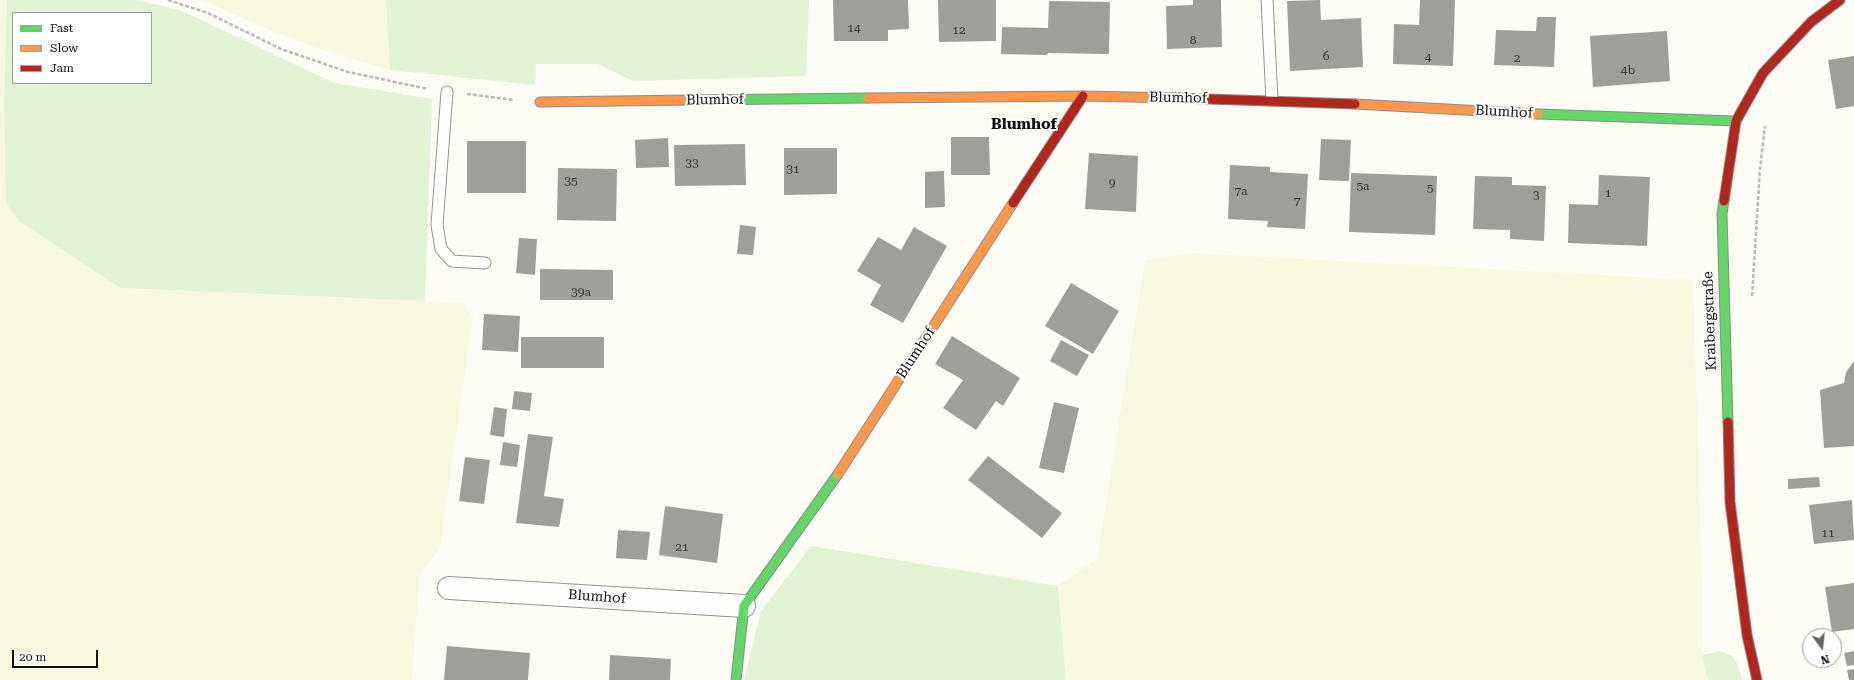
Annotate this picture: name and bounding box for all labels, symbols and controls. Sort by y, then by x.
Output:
legend [12,12,152,84]
text: Fast [50,21,73,35]
house number: 14 [847,21,861,35]
house number: 12 [952,23,966,37]
house number: 8 [1190,33,1196,47]
text: Slow [50,41,78,55]
house number: 6 [1323,49,1329,63]
house number: 4 [1425,50,1431,64]
house number: 2 [1514,51,1520,65]
text: Jam [50,61,74,75]
house number: 4b [1621,63,1635,77]
street label: Blumhof [1149,89,1207,107]
street label: Blumhof [686,91,744,109]
street label: Blumhof [1475,102,1533,122]
district label: Blumhof [991,116,1057,134]
house number: 33 [685,156,699,170]
house number: 31 [786,162,800,176]
house number: 35 [564,174,578,188]
house number: 9 [1109,176,1115,190]
house number: 5a [1356,179,1370,193]
house number: 5 [1427,181,1433,195]
house number: 7a [1234,184,1248,198]
house number: 1 [1605,186,1611,200]
house number: 3 [1533,188,1539,202]
house number: 7 [1294,194,1300,208]
street label: Kraibergstraße [1700,271,1720,371]
house number: 39a [571,285,591,299]
street label: Blumhof [893,324,939,382]
house number: 11 [1821,526,1835,540]
house number: 21 [675,540,689,554]
street label: Blumhof [568,587,626,607]
north arrow [1802,628,1842,668]
scale bar [14,642,100,668]
text: 20 m [19,650,46,664]
text: N [1819,652,1831,666]

